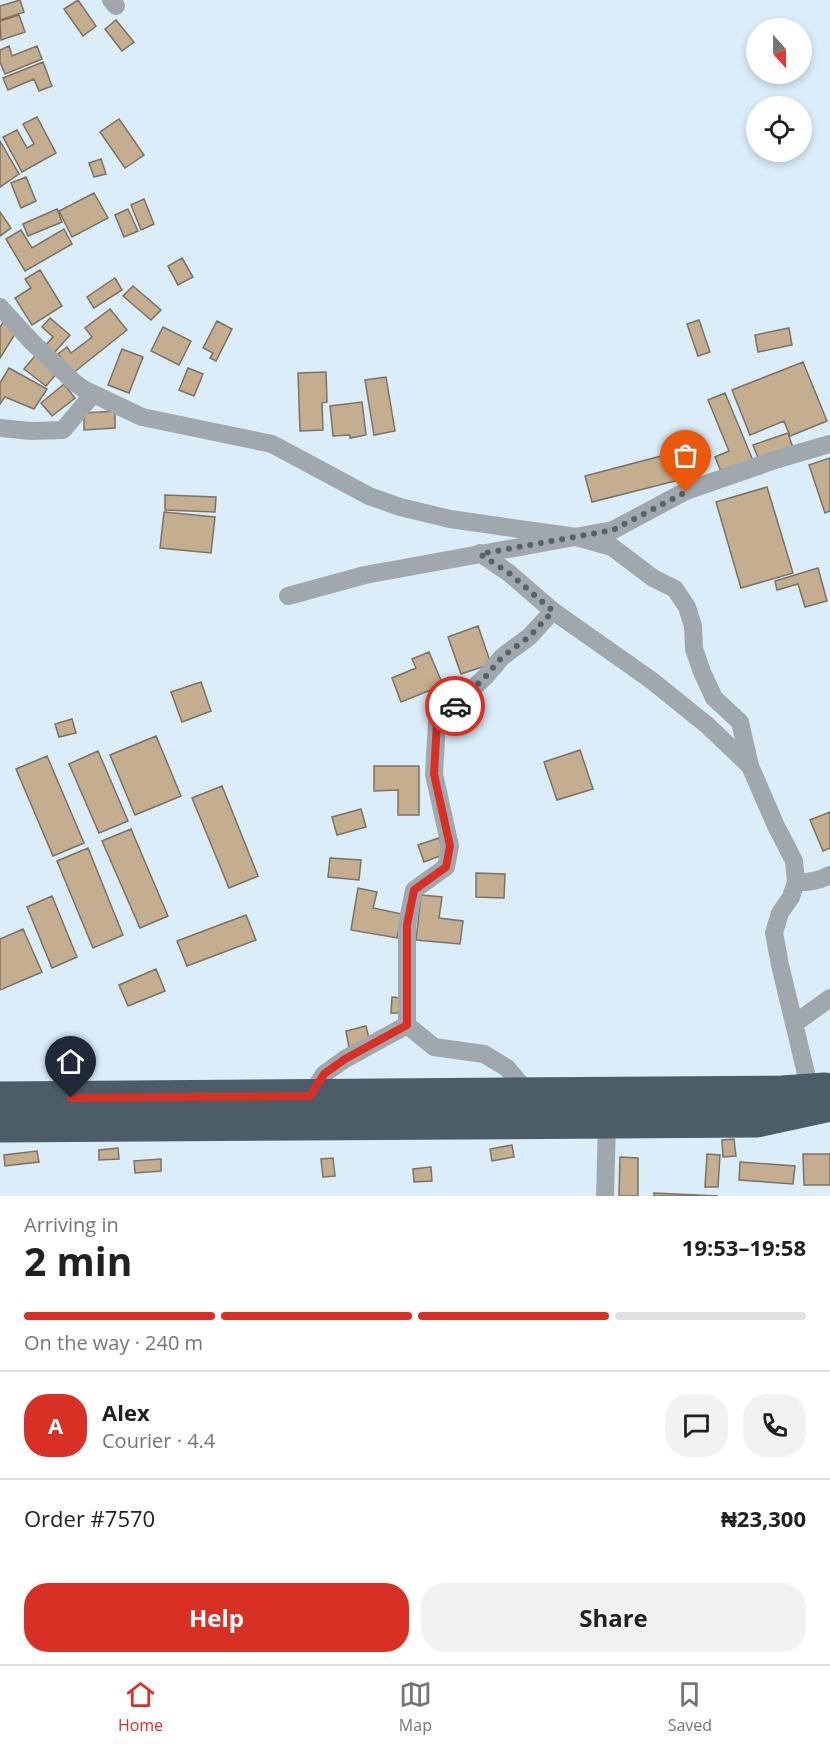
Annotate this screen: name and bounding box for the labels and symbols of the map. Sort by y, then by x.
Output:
north arrow [746,18,812,84]
pin [660,430,711,492]
courier [425,676,485,736]
pin [45,1036,96,1098]

